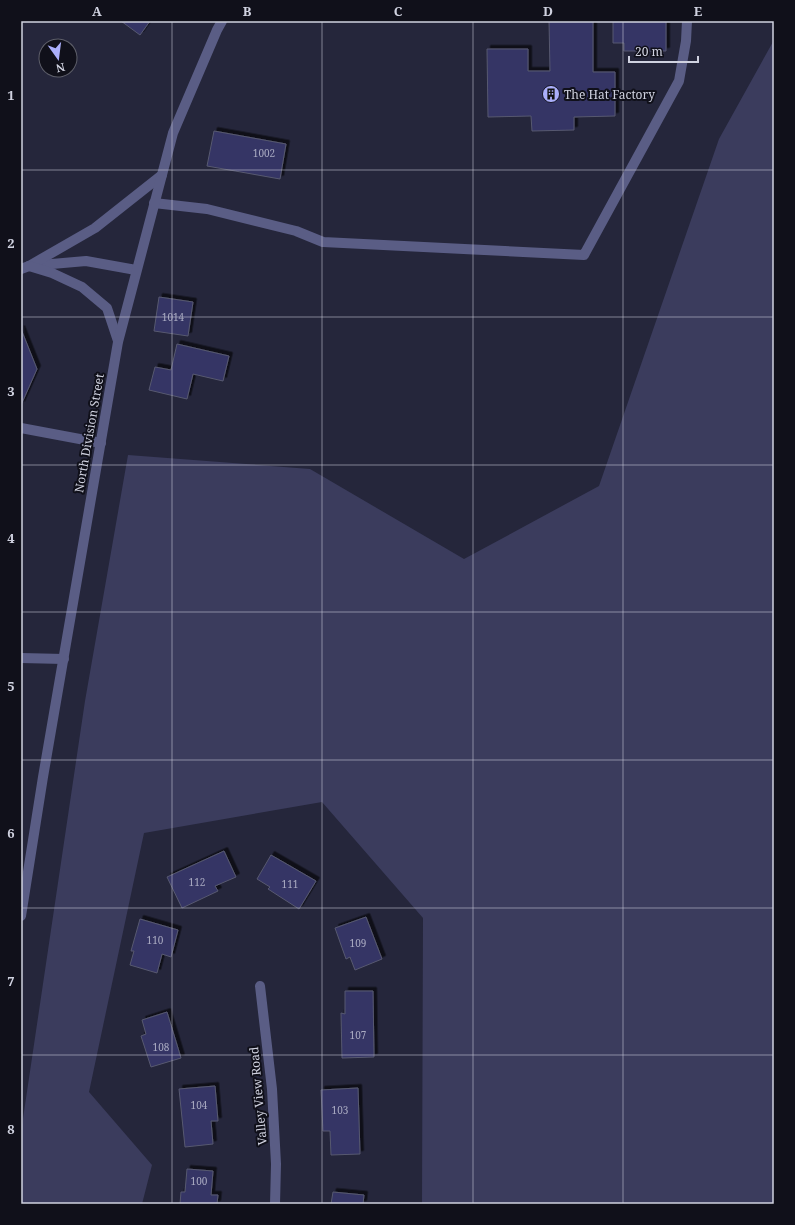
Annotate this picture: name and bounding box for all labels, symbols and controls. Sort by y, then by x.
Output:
text: A [92,2,102,20]
text: B [243,2,252,20]
text: C [394,2,403,20]
text: D [543,2,553,20]
text: E [694,2,703,20]
north arrow [38,38,78,78]
scale bar [629,38,698,64]
text: 20 m [635,43,663,60]
text: N [54,60,67,77]
building icon: The Hat Factory [541,84,561,104]
text: 1 [7,86,15,104]
place label: The Hat Factory [564,86,655,103]
house number: 1002 [253,146,275,160]
text: 2 [7,234,15,252]
house number: 1014 [162,310,185,324]
street label: North Division Street [70,372,108,494]
text: 3 [7,382,15,400]
text: 4 [7,529,15,547]
text: 5 [7,677,15,695]
text: 6 [7,824,15,842]
house number: 112 [189,875,205,889]
house number: 111 [282,877,298,891]
house number: 110 [147,933,164,947]
house number: 109 [350,936,366,950]
text: 7 [7,972,15,990]
house number: 107 [350,1028,367,1042]
house number: 108 [153,1040,170,1054]
street label: Valley View Road [245,1046,271,1146]
house number: 104 [191,1098,208,1112]
house number: 103 [332,1103,349,1117]
text: 8 [7,1120,15,1138]
house number: 100 [191,1174,208,1188]

